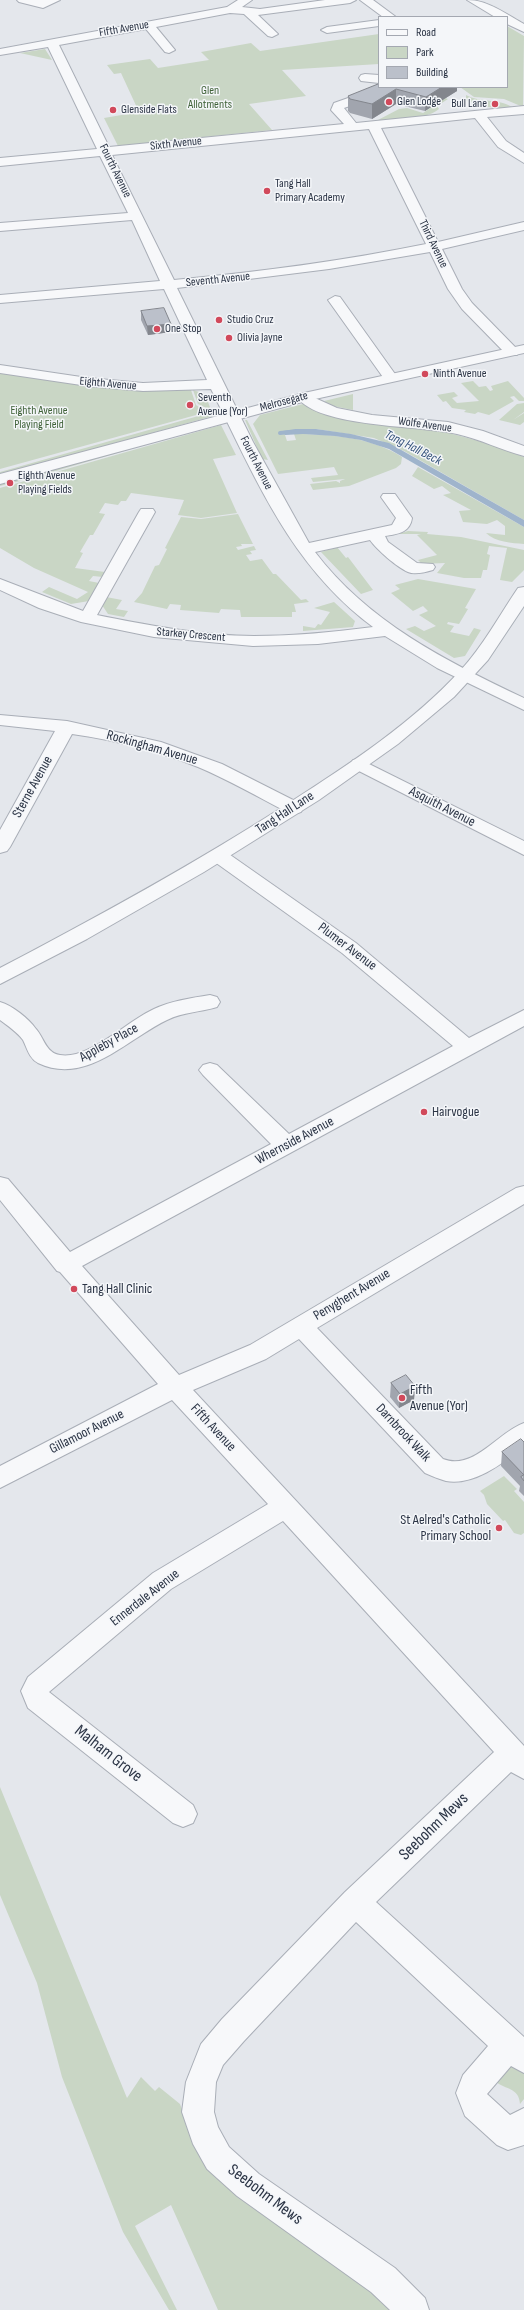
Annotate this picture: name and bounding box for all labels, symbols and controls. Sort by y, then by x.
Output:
legend [378,16,508,88]
street label: Fifth Avenue [98,18,150,40]
text: Road [416,25,436,40]
text: Park [416,45,434,60]
text: Building [416,65,448,80]
park label: Glen Allotments [188,84,232,112]
place label: Glen Lodge [397,95,441,109]
marker: Glen Lodge [384,97,394,107]
place label: Bull Lane [451,97,487,111]
marker: Bull Lane [490,99,500,109]
place label: Glenside Flats [121,103,177,117]
marker: Glenside Flats [108,105,118,115]
street label: Sixth Avenue [149,134,203,154]
street label: Fourth Avenue [96,142,134,200]
place label: Tang Hall Primary Academy [275,177,345,205]
marker: Tang Hall Primary Academy [262,186,272,196]
street label: Third Avenue [415,218,451,270]
street label: Seventh Avenue [185,269,251,291]
place label: Studio Cruz [227,313,273,327]
marker: Studio Cruz [214,315,224,325]
place label: One Stop [165,322,201,336]
marker: One Stop [152,324,162,334]
place label: Olivia Jayne [237,331,283,345]
marker: Olivia Jayne [224,333,234,343]
place label: Ninth Avenue [433,367,487,381]
marker: Ninth Avenue [420,369,430,379]
street label: Eighth Avenue [79,374,137,394]
street label: Melrosegate [258,389,310,415]
place label: Seventh Avenue (Yor) [198,391,248,419]
marker: Seventh Avenue (Yor) [185,400,195,410]
park label: Eighth Avenue Playing Field [10,404,68,432]
street label: Wolfe Avenue [397,414,453,436]
water label: Tang Hall Beck [382,427,444,469]
street label: Fourth Avenue [236,434,276,492]
place label: Eighth Avenue Playing Fields [18,469,75,497]
marker: Eighth Avenue Playing Fields [5,478,15,488]
street label: Starkey Crescent [156,625,226,645]
street label: Rockingham Avenue [104,727,200,769]
street label: Sterne Avenue [9,753,57,821]
street label: Asquith Avenue [406,783,478,831]
street label: Tang Hall Lane [253,788,317,838]
street label: Plumer Avenue [314,919,380,975]
street label: Appleby Place [77,1020,141,1066]
place label: Hairvogue [432,1104,479,1120]
marker: Hairvogue [419,1107,429,1117]
street label: Whernside Avenue [253,1113,337,1169]
street label: Penyghent Avenue [311,1266,393,1324]
place label: Tang Hall Clinic [82,1281,152,1297]
marker: Tang Hall Clinic [69,1284,79,1294]
place label: Fifth Avenue (Yor) [410,1382,468,1414]
marker: Fifth Avenue (Yor) [397,1393,407,1403]
street label: Fifth Avenue [187,1401,239,1455]
street label: Darnbrook Walk [372,1401,434,1465]
street label: Gillamoor Avenue [47,1406,127,1458]
place label: St Aelred's Catholic Primary School [400,1512,491,1544]
marker: St Aelred's Catholic Primary School [494,1523,504,1533]
street label: Ennerdale Avenue [107,1566,183,1630]
street label: Malham Grove [70,1721,146,1787]
street label: Seebohm Mews [395,1789,473,1865]
street label: Seebohm Mews [224,2160,306,2230]

